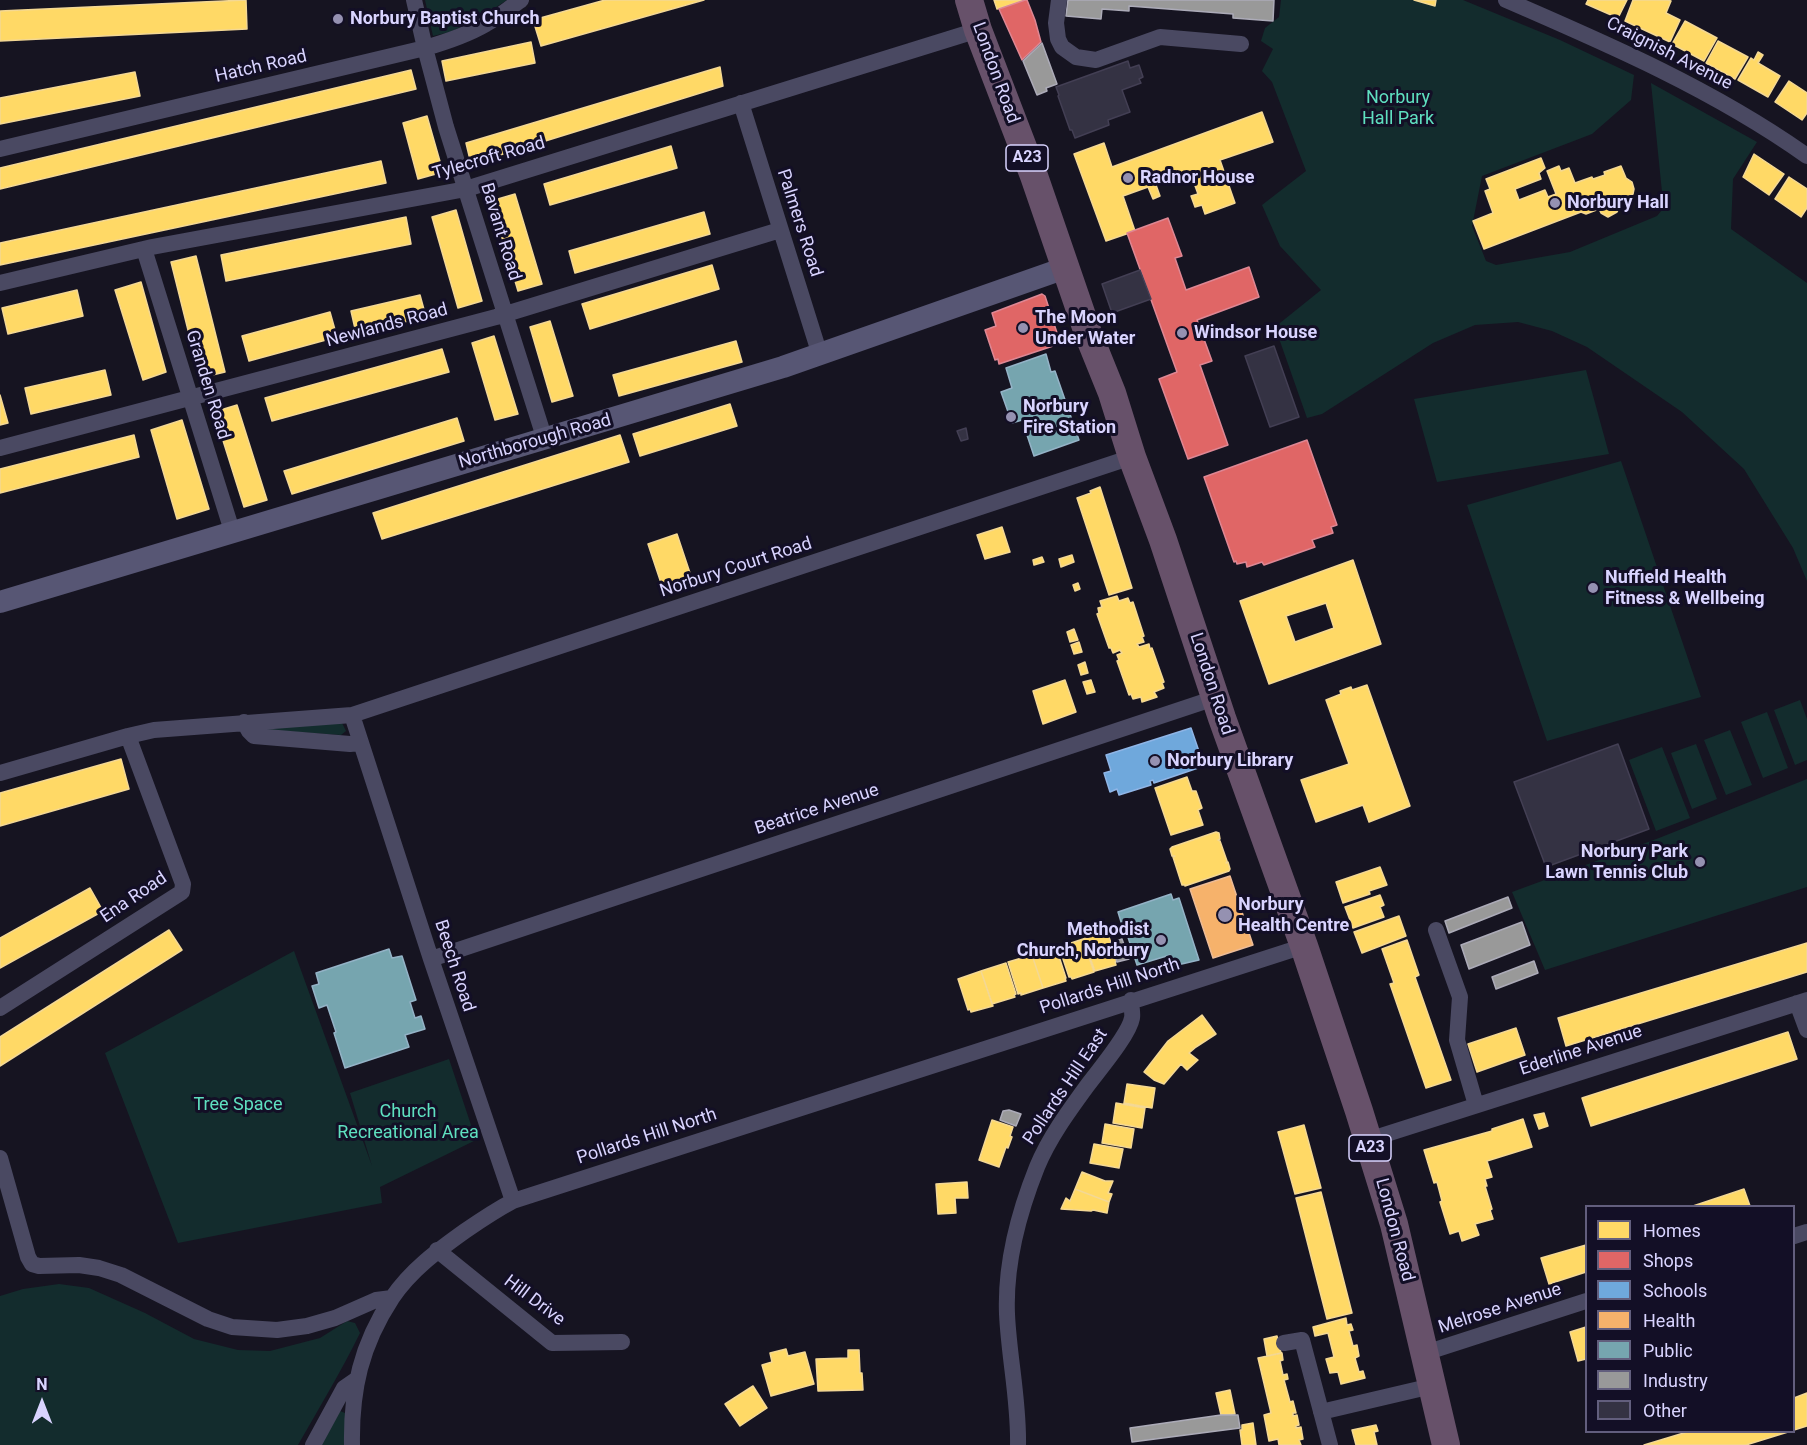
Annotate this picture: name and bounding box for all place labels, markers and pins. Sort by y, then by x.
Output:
place label: Norbury Baptist Church [350,8,540,30]
marker: Norbury Baptist Church [331,12,345,26]
place label: Radnor House [1140,167,1255,189]
marker: Radnor House [1121,171,1135,185]
place label: Norbury Hall [1567,192,1669,214]
marker: Norbury Hall [1548,196,1562,210]
place label: The Moon Under Water [1035,307,1135,350]
marker: The Moon Under Water [1016,321,1030,335]
place label: Windsor House [1194,322,1317,344]
marker: Windsor House [1175,326,1189,340]
place label: Norbury Fire Station [1023,396,1116,438]
marker: Norbury Fire Station [1004,410,1018,424]
place label: Nuffield Health Fitness & Wellbeing [1605,567,1765,610]
marker: Nuffield Health Fitness & Wellbeing [1586,581,1600,595]
place label: Norbury Library [1167,750,1293,772]
marker: Norbury Library [1148,754,1162,768]
place label: Norbury Park Lawn Tennis Club [1545,841,1688,884]
marker: Norbury Park Lawn Tennis Club [1693,855,1707,869]
place label: Norbury Health Centre [1238,894,1349,936]
marker: Norbury Health Centre [1216,906,1234,924]
place label: Methodist Church, Norbury [1017,919,1149,962]
marker: Methodist Church, Norbury [1154,933,1168,947]

